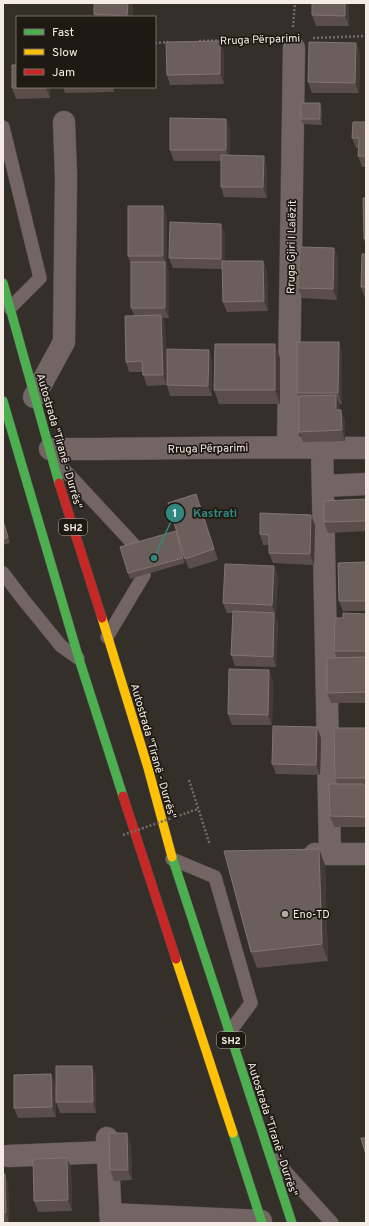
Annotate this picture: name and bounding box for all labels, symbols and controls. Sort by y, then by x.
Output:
legend [16,16,156,88]
text: Fast [52,25,74,41]
street label: Rruga Përparimi [220,32,300,48]
text: Slow [52,45,78,61]
text: Jam [52,65,75,81]
street label: Rruga Gjiri I Lalëzit [284,200,300,294]
street label: Autostrada "Tiranë - Durrës" [33,372,85,511]
street label: Rruga Përparimi [168,441,248,457]
callout: Kastrati [165,501,245,525]
text: 1 [173,506,177,522]
text: Kastrati [193,506,237,522]
road number: SH2 [59,519,87,535]
street label: Autostrada "Tiranë - Durrës" [127,682,179,821]
place label: Eno-TD [293,908,330,922]
marker: Eno-TD [280,909,290,919]
road number: SH2 [217,1032,245,1048]
street label: Autostrada "Tiranë - Durrës" [244,1060,300,1198]

